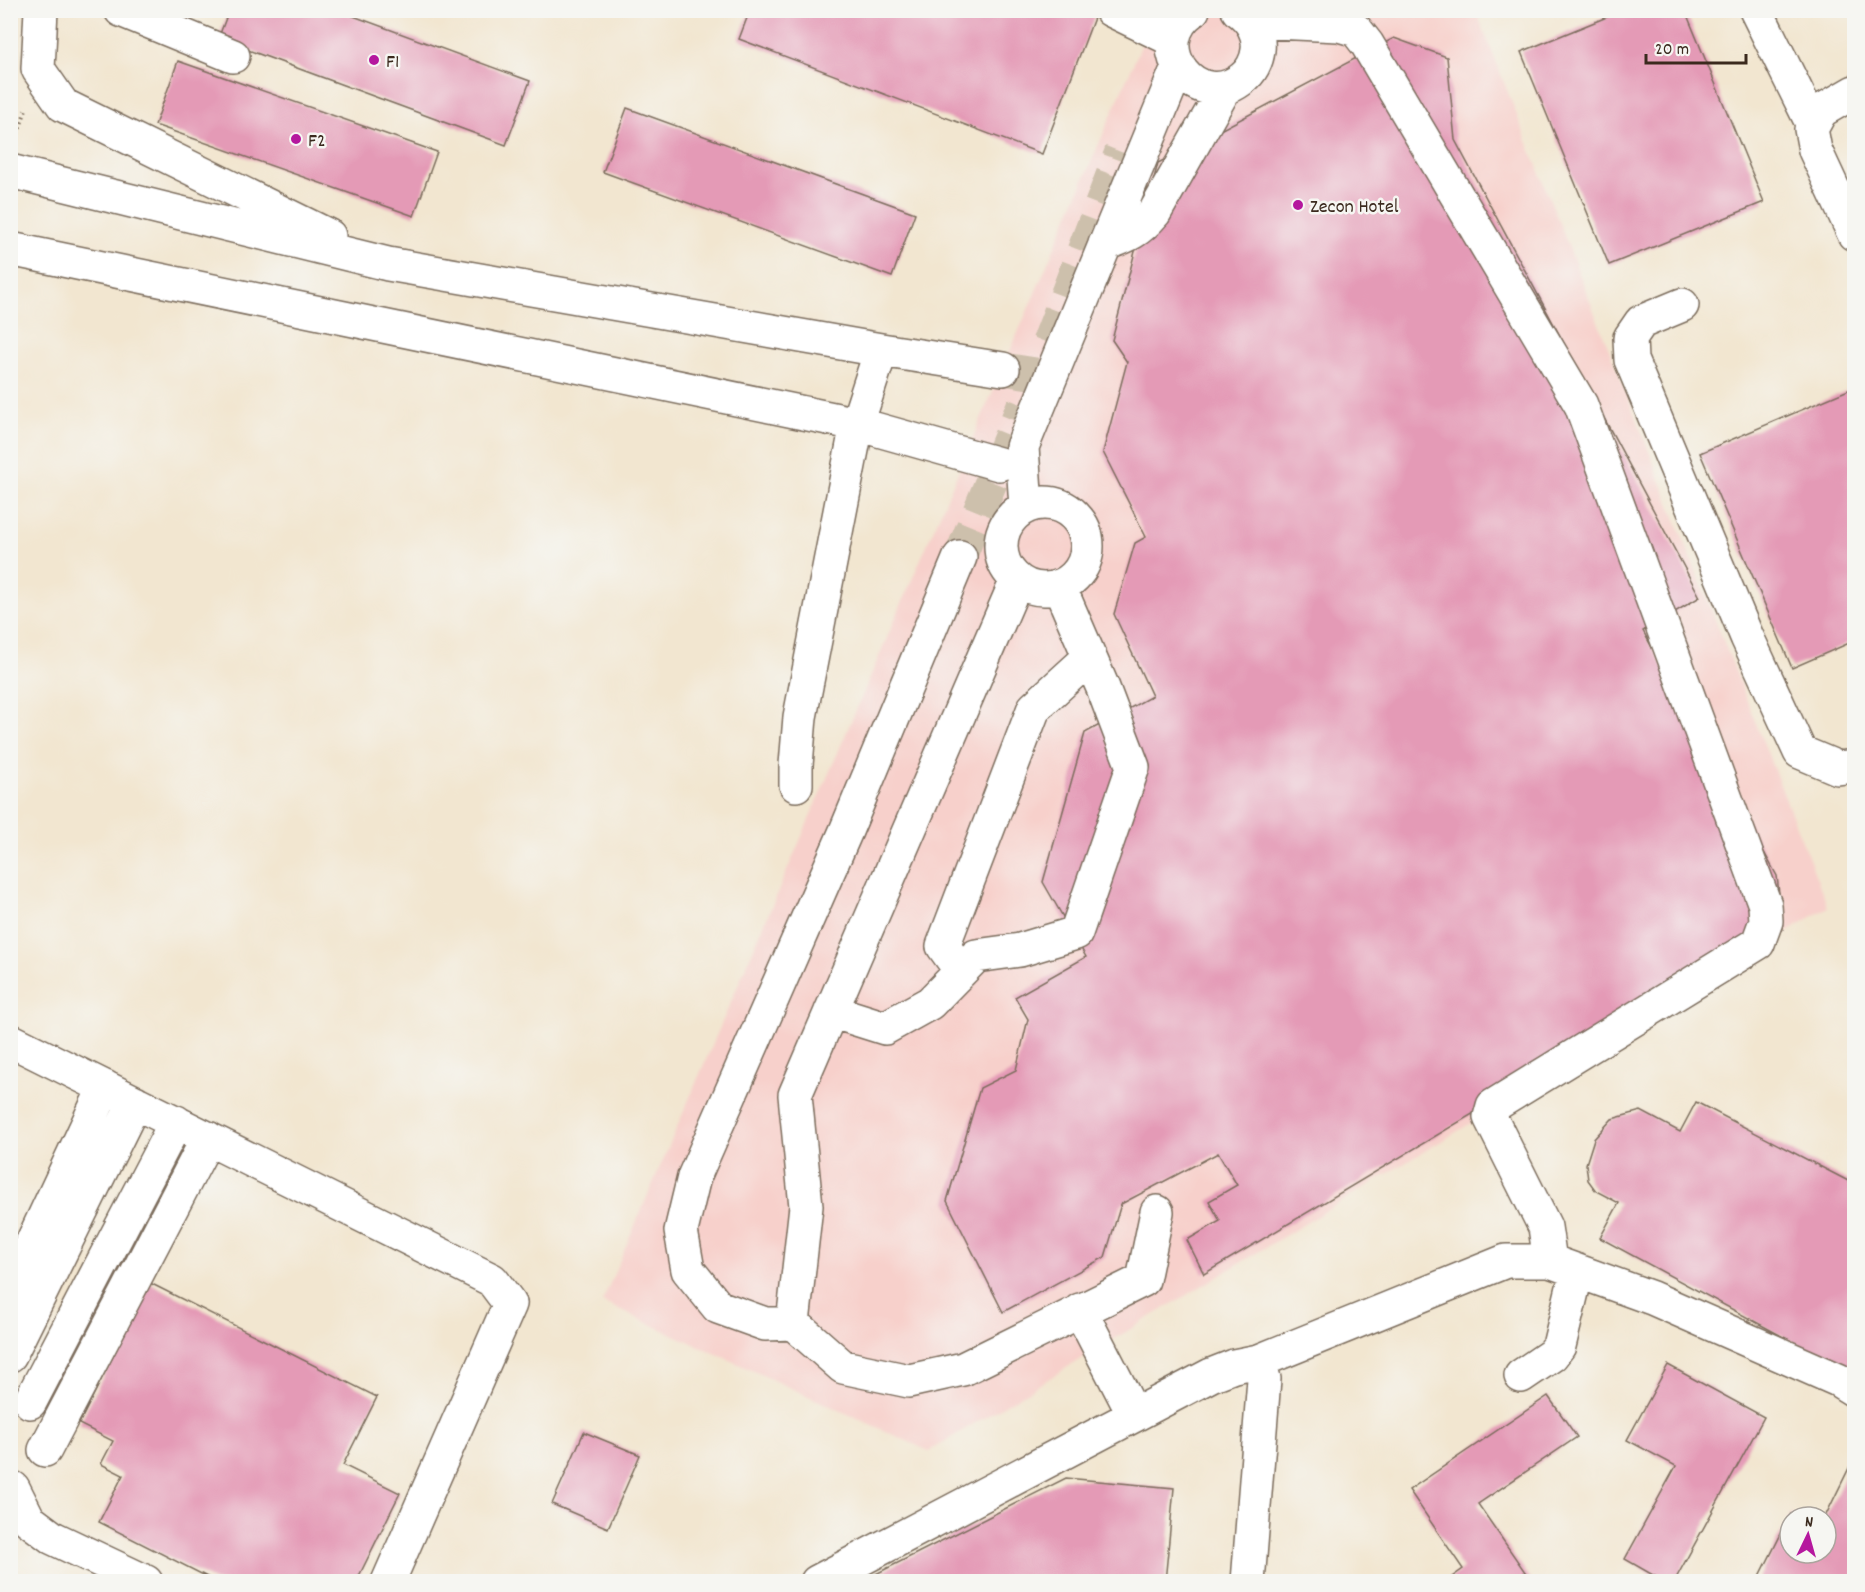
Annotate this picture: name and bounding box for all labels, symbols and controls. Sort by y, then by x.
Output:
scale bar [1646,27,1746,65]
text: 20 m [1655,38,1689,63]
place label: F1 [386,49,399,77]
marker: F1 [367,53,381,67]
place label: F2 [308,128,326,156]
marker: F2 [289,132,303,146]
place label: Zecon Hotel [1310,194,1399,222]
marker: Zecon Hotel [1291,198,1305,212]
north arrow [1778,1505,1838,1565]
text: N [1804,1511,1814,1534]

